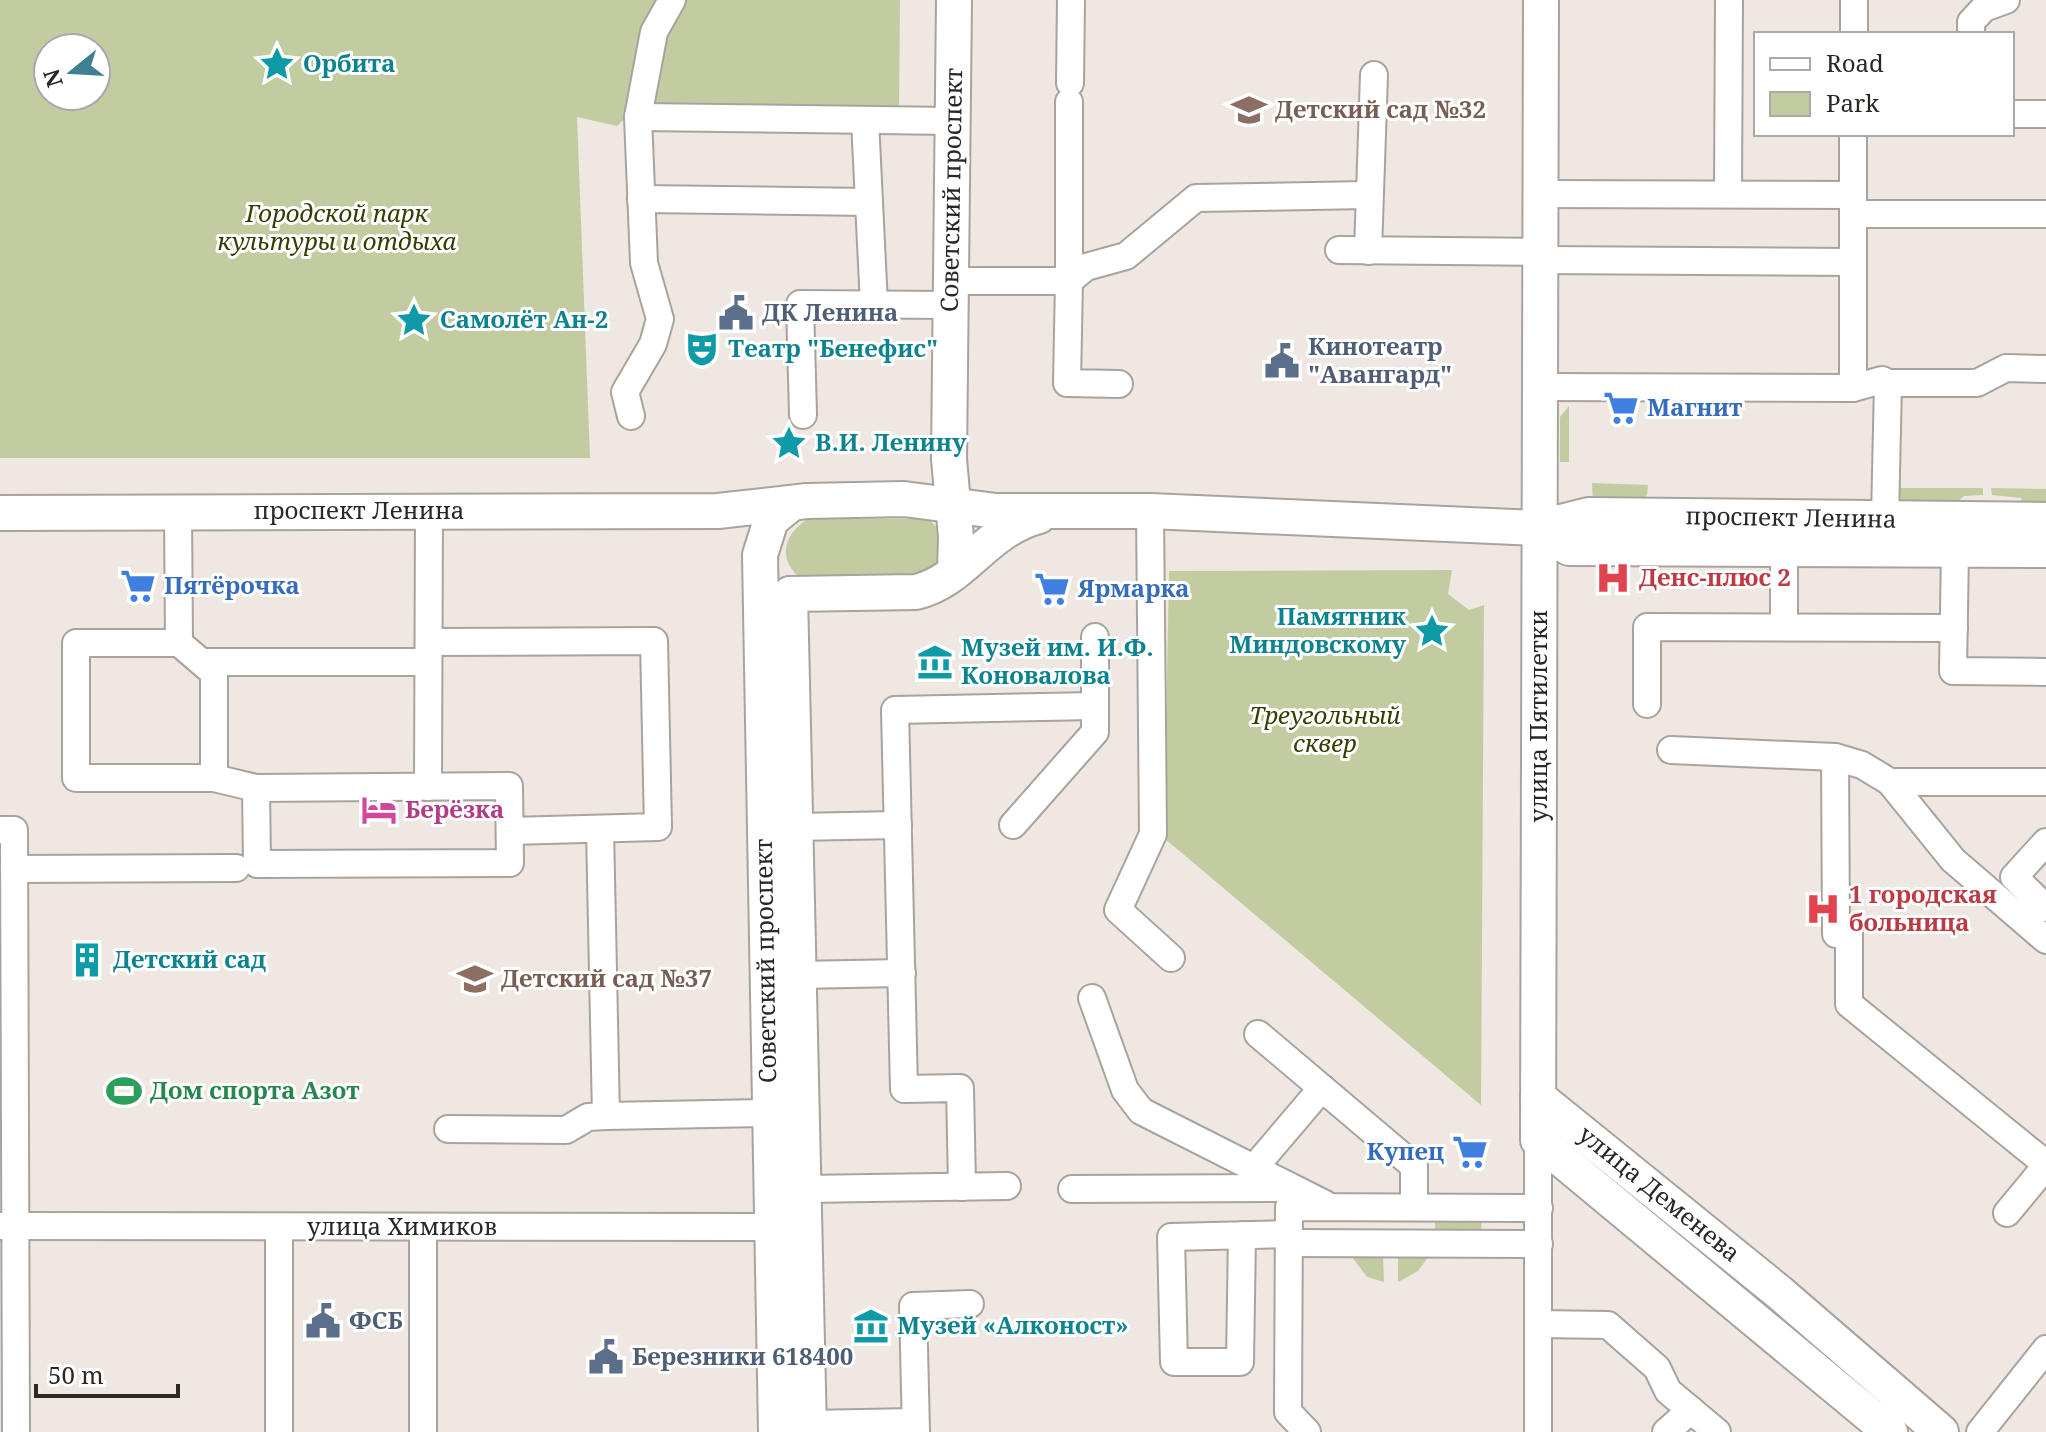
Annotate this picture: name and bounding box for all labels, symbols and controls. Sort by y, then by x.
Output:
north arrow [32,32,112,112]
legend [1754,32,2014,136]
place icon: Орбита [258,45,296,83]
place label: Орбита [303,46,395,79]
text: Road [1826,46,1884,79]
text: N [35,66,69,91]
street label: Советский проспект [932,67,969,312]
text: Park [1826,86,1880,119]
school or university icon: Детский сад №32 [1230,91,1268,129]
place label: Детский сад №32 [1275,92,1486,125]
park label: Городской парк культуры и отдыха [218,196,457,257]
public building icon: ДК Ленина [717,294,755,332]
place label: ДК Ленина [762,295,898,328]
place icon: Самолёт Ан-2 [395,301,433,339]
place label: Самолёт Ан-2 [440,302,608,335]
place label: Кинотеатр "Авангард" [1308,329,1452,390]
theatre icon: Театр "Бенефис" [683,330,721,368]
place label: Театр "Бенефис" [728,331,938,364]
public building icon: Кинотеатр "Авангард" [1263,342,1301,380]
supermarket icon: Магнит [1602,389,1640,427]
place label: Магнит [1647,390,1742,423]
place icon: В.И. Ленину [770,424,808,462]
place label: В.И. Ленину [815,425,967,458]
street label: проспект Ленина [253,493,465,526]
street label: проспект Ленина [1685,498,1897,535]
hospital icon: Денс-плюс 2 [1594,559,1632,597]
place label: Денс-плюс 2 [1639,560,1791,593]
supermarket icon: Пятёрочка [119,567,157,605]
place label: Пятёрочка [164,568,300,601]
supermarket icon: Ярмарка [1033,570,1071,608]
place label: Ярмарка [1077,571,1190,604]
place label: Памятник Миндовскому [1229,599,1406,660]
street label: улица Пятилетки [1521,610,1554,822]
place icon: Памятник Миндовскому [1413,612,1451,650]
place label: Музей им. И.Ф. Коновалова [961,630,1154,691]
museum icon: Музей им. И.Ф. Коновалова [916,643,954,681]
park label: Треугольный сквер [1249,698,1401,759]
hotel icon: Берёзка [360,791,398,829]
place label: Берёзка [405,792,504,825]
street label: Советский проспект [746,838,783,1084]
place label: 1 городская больница [1849,877,1997,938]
hospital icon: 1 городская больница [1804,890,1842,928]
building icon: Детский сад [68,941,106,979]
place label: Детский сад [113,942,266,975]
school or university icon: Детский сад №37 [456,960,494,998]
place label: Детский сад №37 [501,961,712,994]
sports icon: Дом спорта Азот [105,1072,143,1110]
place label: Дом спорта Азот [150,1073,360,1106]
street label: улица Деменева [1572,1117,1748,1268]
supermarket icon: Купец [1451,1133,1489,1171]
place label: Купец [1366,1134,1444,1167]
street label: улица Химиков [307,1209,497,1242]
public building icon: ФСБ [304,1302,342,1340]
place label: ФСБ [349,1303,403,1336]
museum icon: Музей «Алконост» [852,1307,890,1345]
place label: Музей «Алконост» [897,1308,1129,1341]
public building icon: Березники 618400 [587,1338,625,1376]
place label: Березники 618400 [632,1339,853,1372]
scale bar [36,1348,178,1398]
text: 50 m [48,1358,104,1391]

